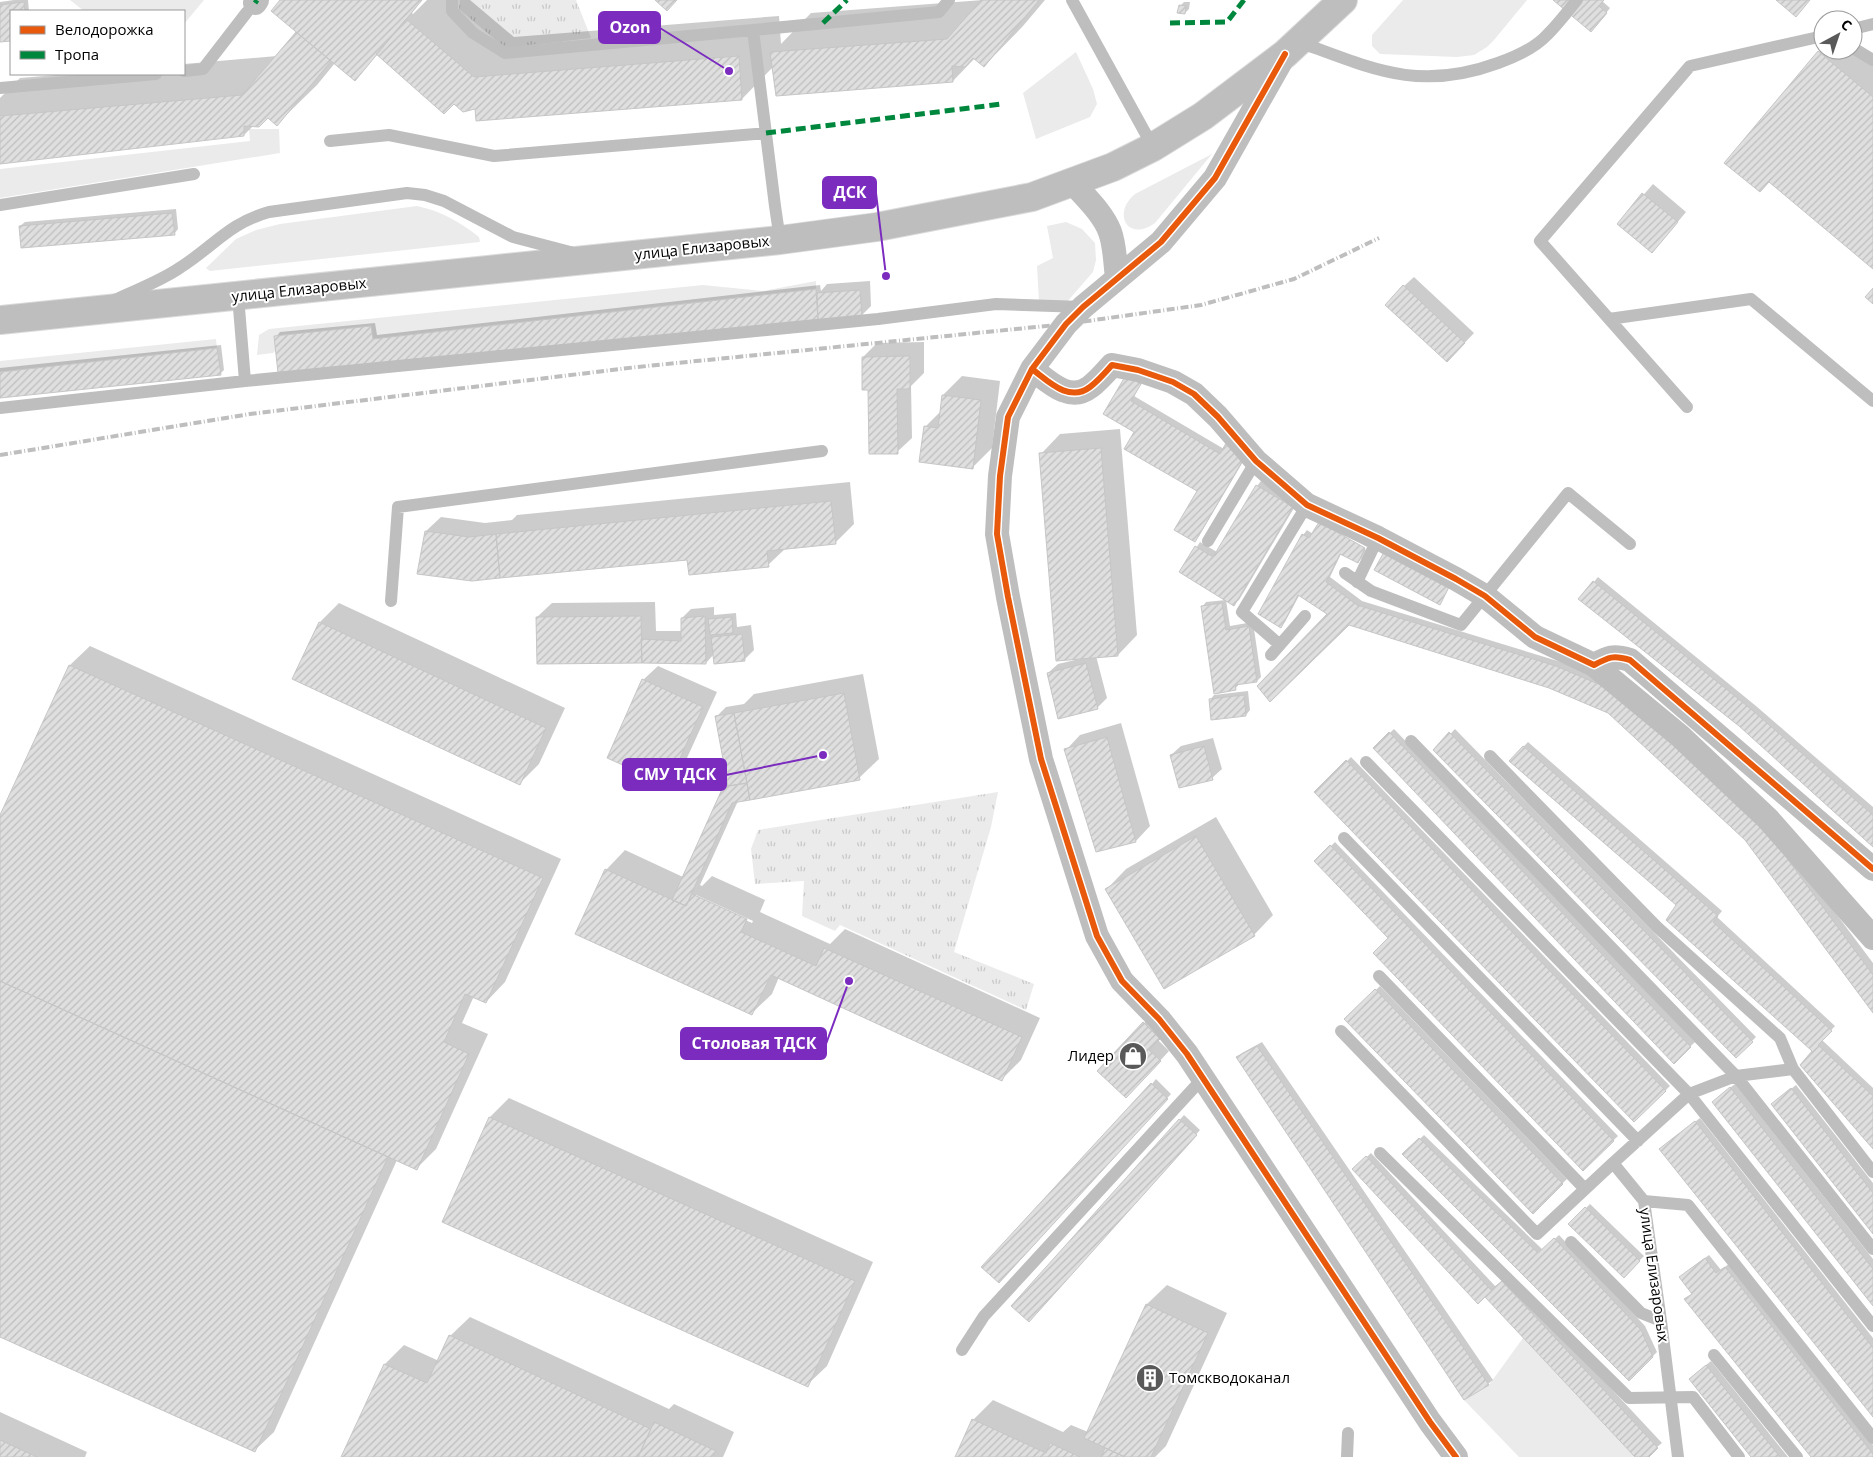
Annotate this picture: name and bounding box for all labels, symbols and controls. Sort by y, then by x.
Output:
legend [10,10,185,75]
north arrow [1813,10,1863,60]
callout: Ozon [599,12,660,43]
text: С [1837,15,1856,35]
text: Ozon [610,16,650,38]
text: Велодорожка [55,19,154,39]
text: Тропа [55,44,99,64]
callout: ДСК [823,177,876,208]
text: ДСК [833,181,867,203]
street label: улица Елизаровых [633,230,770,264]
street label: улица Елизаровых [230,272,367,306]
callout: СМУ ТДСК [623,759,726,790]
text: СМУ ТДСК [634,763,716,785]
callout: Столовая ТДСК [681,1028,826,1059]
text: Столовая ТДСК [692,1032,817,1054]
shop icon: Лидер [1118,1041,1148,1071]
place label: Лидер [1068,1045,1114,1065]
street label: улица Елизаровых [1636,1206,1674,1343]
building icon: Томскводоканал [1135,1363,1165,1393]
place label: Томскводоканал [1169,1367,1290,1387]

